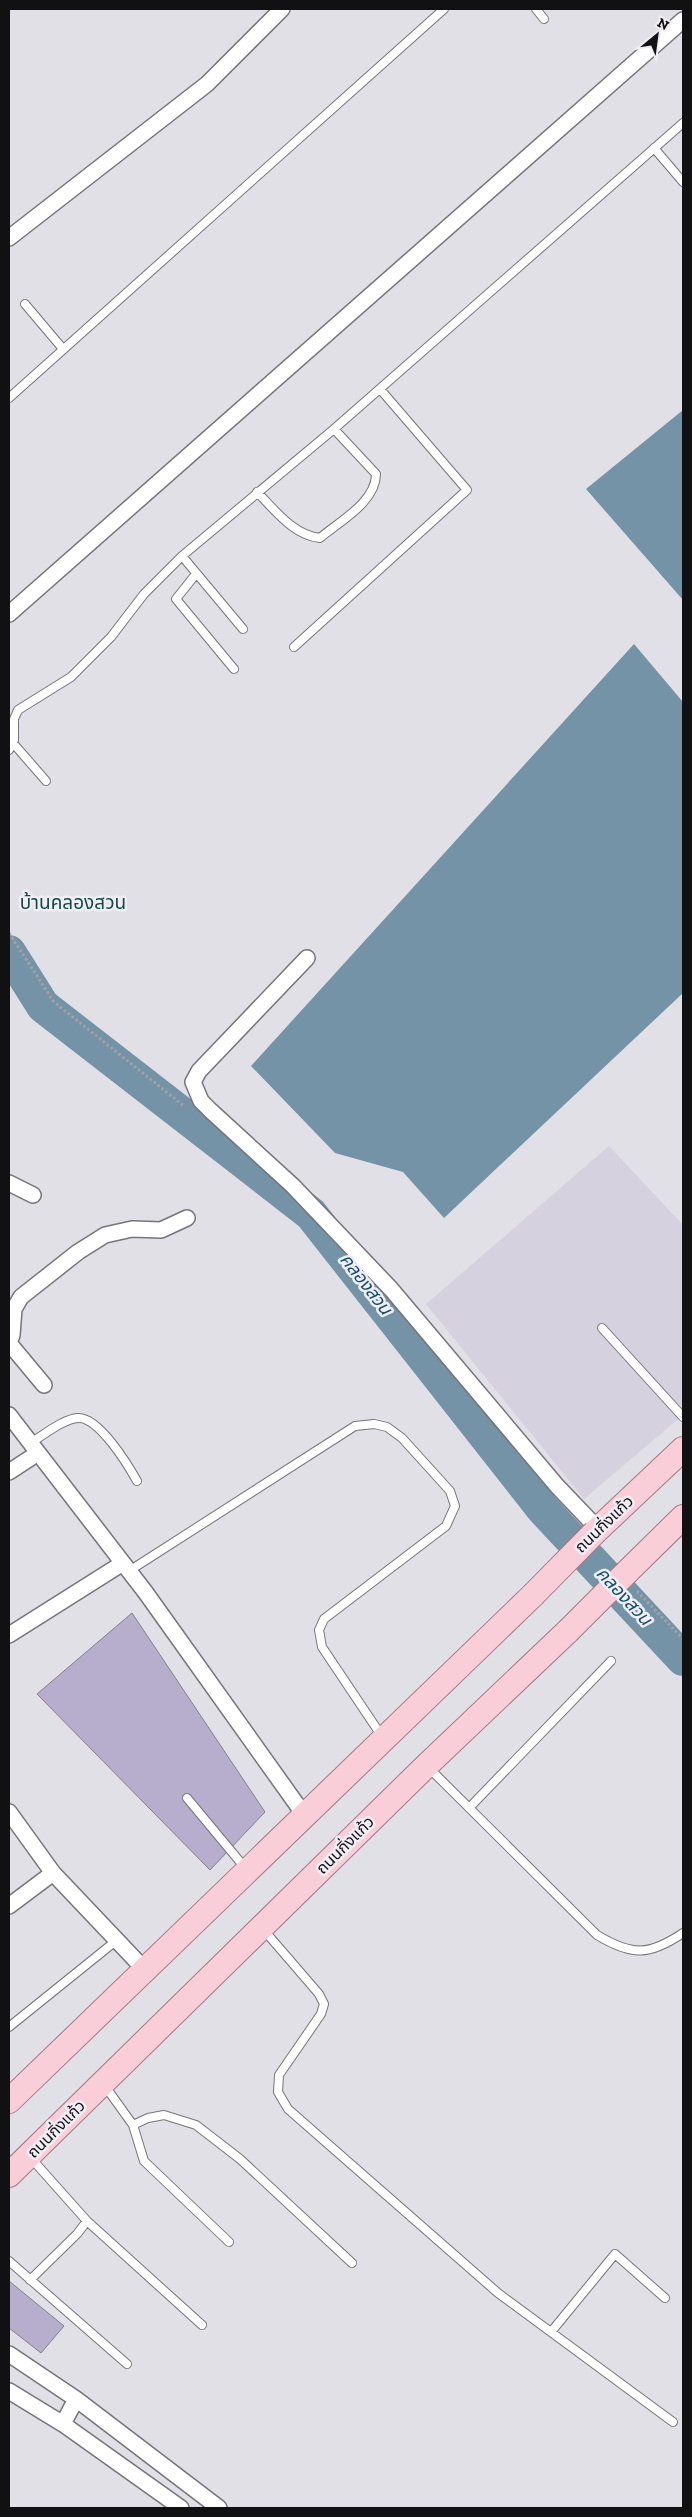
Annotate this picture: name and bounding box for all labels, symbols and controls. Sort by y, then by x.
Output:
north arrow [632,10,682,60]
text: N [654,14,672,34]
district label: บ้านคลองสวน [20,891,126,914]
water label: คลองสวน [335,1249,397,1320]
street label: ถนนกิ่งแก้ว [570,1491,637,1557]
water label: คลองสวน [592,1562,657,1630]
street label: ถนนกิ่งแก้ว [311,1811,378,1878]
street label: ถนนกิ่งแก้ว [22,2095,89,2162]

